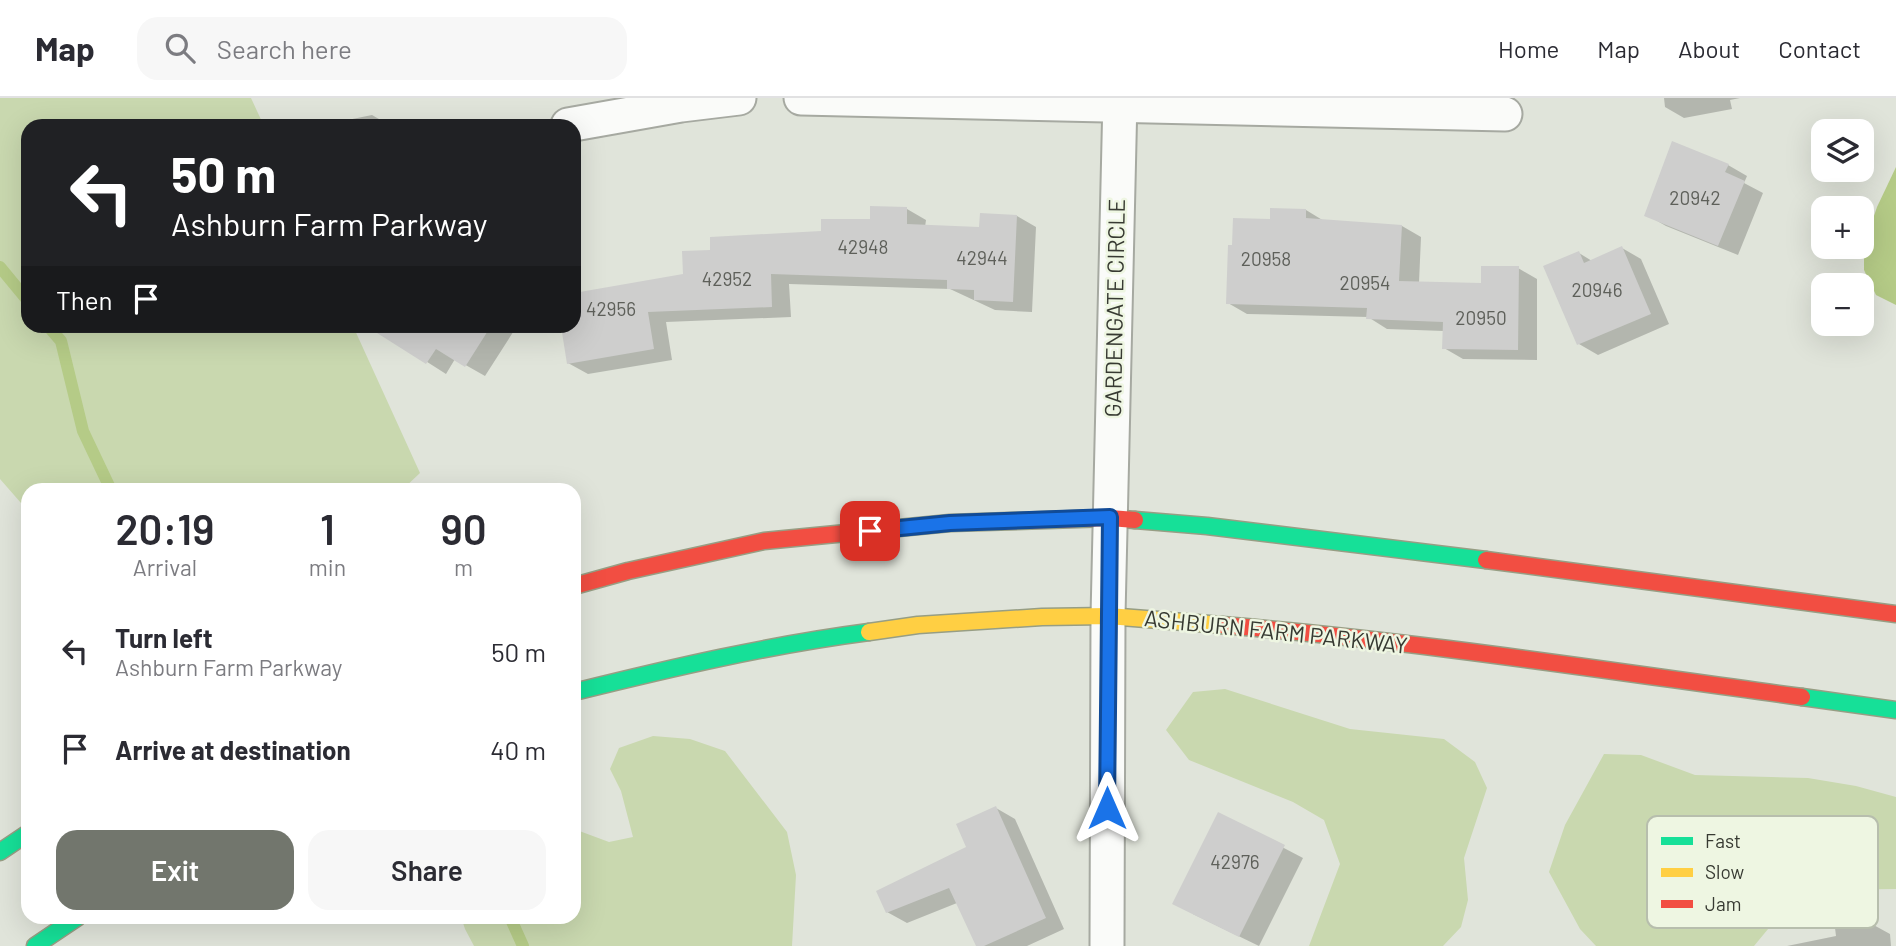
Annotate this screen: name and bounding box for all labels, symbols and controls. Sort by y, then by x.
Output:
search box [137,17,627,80]
text: Map [35,28,95,68]
icon: search [161,29,199,67]
text: Search here [217,33,352,64]
text: Home [1498,34,1559,63]
text: Map [1597,34,1640,63]
text: About [1678,34,1740,63]
text: Contact [1778,34,1861,63]
map controls [1811,119,1874,336]
button: layers [1811,119,1874,182]
text: 50 m [171,144,276,203]
icon: left [56,147,147,238]
house number: 20942 [1669,186,1721,209]
button: + [1811,196,1874,259]
street label: GARDENGATE CIRCLE [1098,198,1130,418]
text: Ashburn Farm Parkway [171,204,487,242]
house number: 42948 [838,235,888,258]
house number: 42944 [956,246,1008,269]
house number: 20958 [1241,247,1291,270]
house number: 42952 [702,267,752,290]
house number: 20954 [1339,271,1391,294]
button: − [1811,273,1874,336]
house number: 20946 [1571,278,1623,301]
icon: arrive [127,280,165,318]
text: Then [56,284,113,315]
house number: 42956 [586,297,636,320]
house number: 20950 [1455,306,1507,329]
pin [840,501,900,561]
text: 20:19 [115,503,214,553]
text: 1 [320,503,335,553]
text: 90 [441,503,487,553]
icon: arrive [851,512,889,550]
text: Arrival [133,553,197,581]
text: min [309,553,346,581]
text: m [454,553,473,581]
street label: ASHBURN FARM PARKWAY [1143,603,1409,659]
text: Turn left [115,622,213,653]
icon: left [56,632,94,670]
text: 50 m [491,636,546,667]
text: Ashburn Farm Parkway [115,653,342,681]
icon: arrive [56,730,94,768]
text: Arrive at destination [115,734,351,765]
text: 40 m [490,734,546,765]
position arrow [1070,771,1144,845]
legend [1647,816,1878,928]
text: Fast [1705,829,1741,852]
button: Exit [56,830,294,910]
button: Share [308,830,546,910]
house number: 42976 [1210,850,1260,873]
text: Slow [1705,860,1744,883]
text: Jam [1705,892,1741,915]

